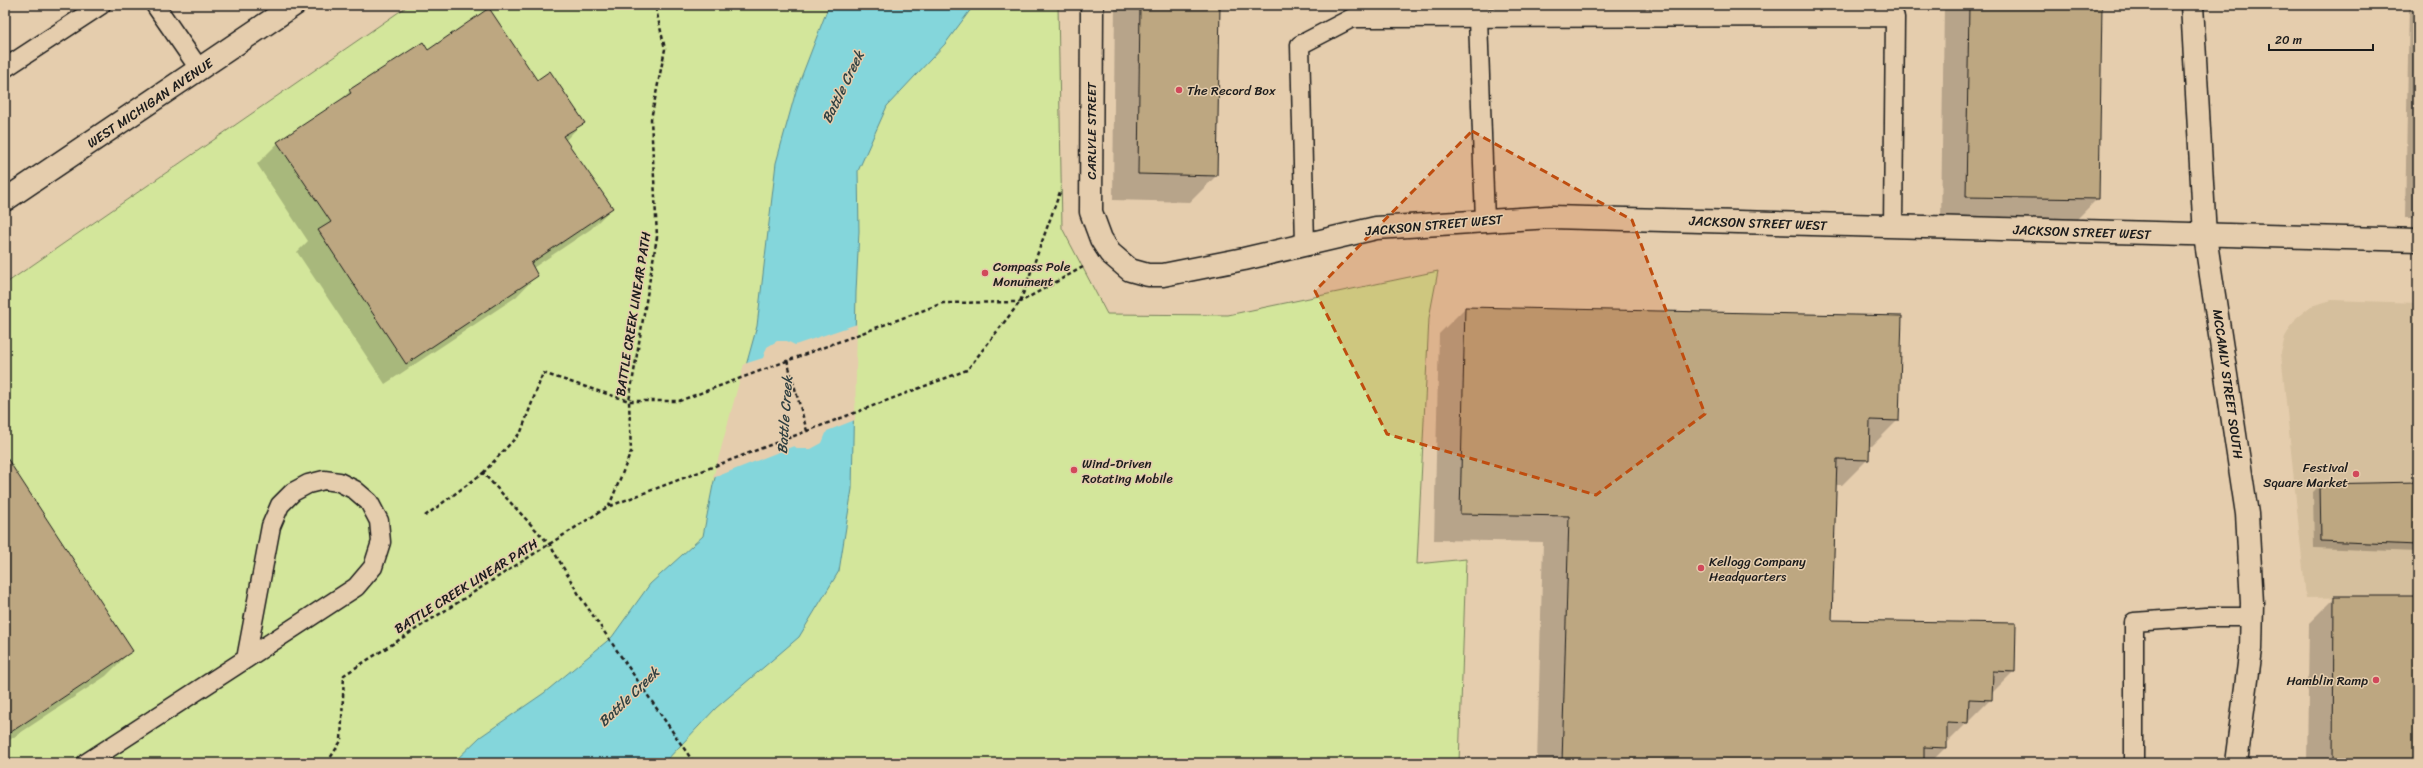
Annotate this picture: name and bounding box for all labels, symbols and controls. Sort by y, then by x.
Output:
scale bar [2269,26,2373,52]
text: 20 m [2275,29,2302,51]
water label: Battle Creek [815,45,872,128]
street label: WEST MICHIGAN AVENUE [82,52,219,154]
place label: The Record Box [1187,79,1276,102]
street label: CARLYLE STREET [1080,81,1103,180]
marker: The Record Box [1174,85,1184,95]
street label: JACKSON STREET WEST [1363,207,1505,243]
street label: JACKSON STREET WEST [1688,209,1829,237]
street label: JACKSON STREET WEST [2012,218,2153,246]
street label: BATTLE CREEK LINEAR PATH [609,229,657,398]
place label: Compass Pole Monument [993,255,1071,293]
marker: Compass Pole Monument [980,268,990,278]
street label: MCCAMLY STREET SOUTH [2206,308,2250,461]
water label: Battle Creek [770,374,800,455]
place label: Wind-Driven Rotating Mobile [1082,452,1173,490]
place label: Festival Square Market [2263,456,2348,494]
marker: Wind-Driven Rotating Mobile [1069,465,1079,475]
marker: Festival Square Market [2351,469,2361,479]
street label: BATTLE CREEK LINEAR PATH [389,532,543,640]
place label: Kellogg Company Headquarters [1709,550,1806,588]
marker: Kellogg Company Headquarters [1696,563,1706,573]
water label: Battle Creek [592,660,667,733]
place label: Hamblin Ramp [2286,669,2368,692]
marker: Hamblin Ramp [2371,675,2381,685]

